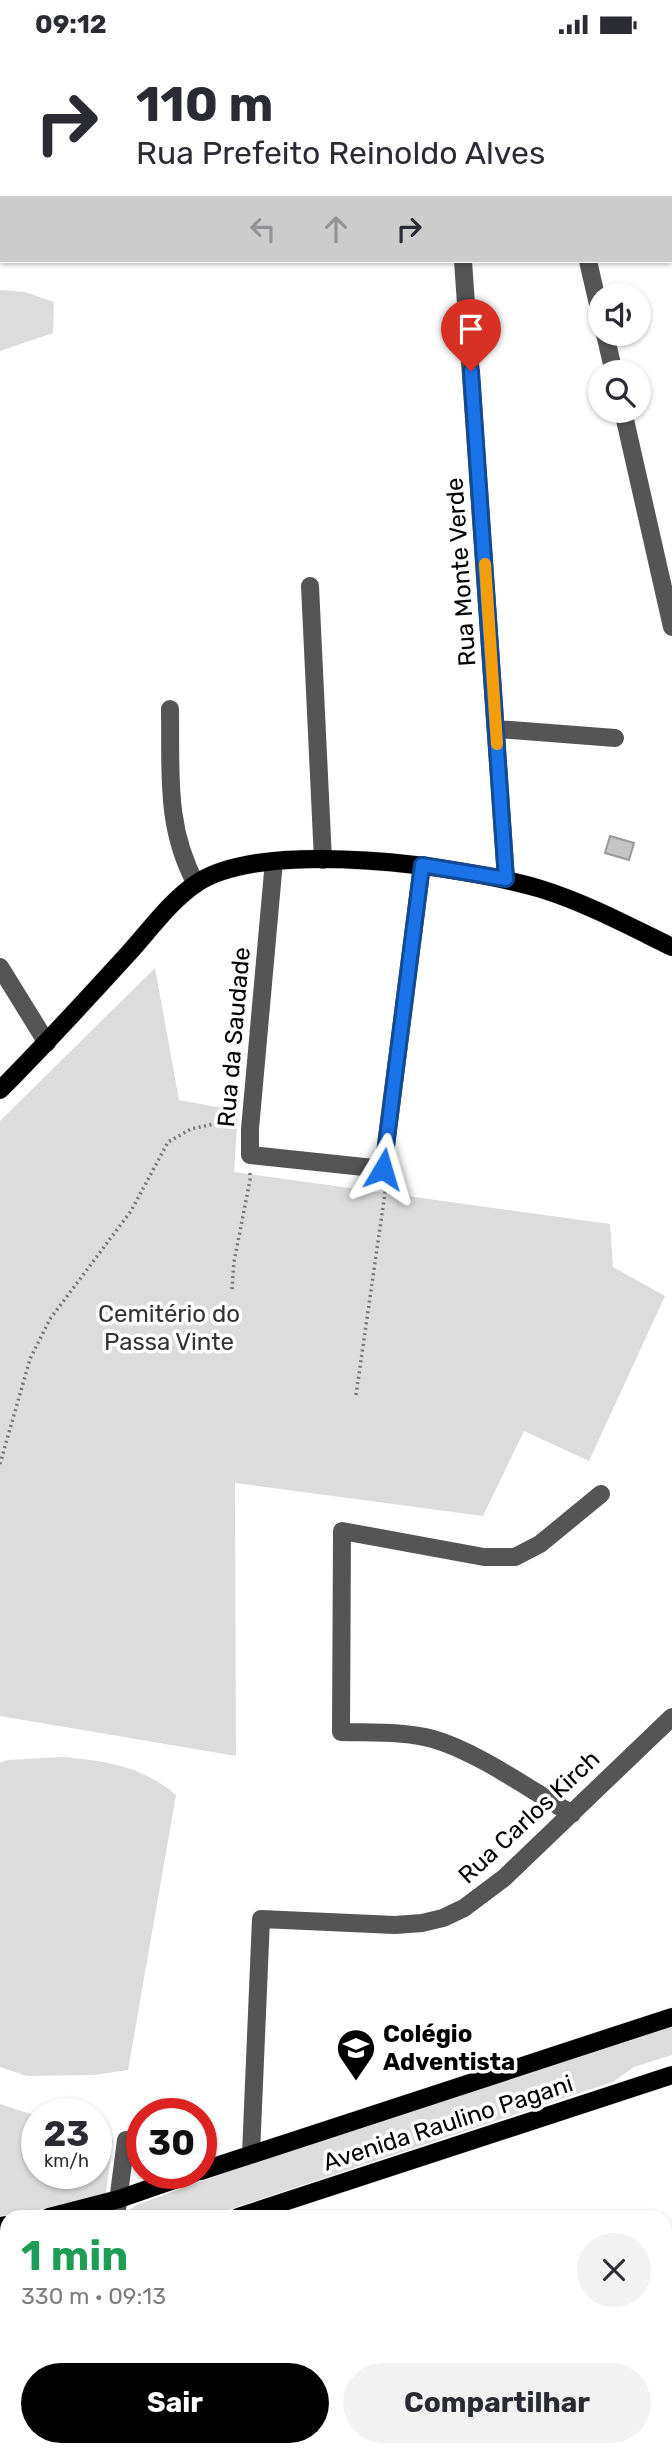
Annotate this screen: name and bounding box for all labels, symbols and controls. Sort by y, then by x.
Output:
text: 09:12 [35,9,107,40]
text: 110 m [136,75,273,133]
icon: right [21,77,112,168]
text: Rua Prefeito Reinoldo Alves [136,134,545,172]
icon: left [244,210,282,248]
icon: ahead [317,210,355,248]
icon: right [390,210,428,248]
map controls [588,283,651,423]
button: sound [588,283,651,346]
pin [441,299,501,371]
icon: arrive [452,310,490,348]
button: search [588,360,651,423]
street label: Rua Monte Verde [440,477,482,667]
street label: Rua da Saudade [212,946,256,1128]
position arrow [346,1132,420,1206]
park label: Cemitério do Passa Vinte [98,1300,240,1356]
street label: Rua Carlos Kirch [453,1745,605,1889]
place label: Colégio Adventista [383,2020,515,2076]
school or university icon: Colégio Adventista [335,2027,377,2082]
street label: Avenida Raulino Pagani [320,2069,576,2177]
speed limit sign: 30 [126,2098,217,2189]
text: 23 [44,2113,89,2155]
text: km/h [44,2150,89,2172]
text: 1 min [21,2231,128,2281]
button: close [577,2233,651,2307]
text: 330 m · 09:13 [21,2282,166,2310]
button: Sair [21,2363,329,2443]
button: Compartilhar [343,2363,651,2443]

